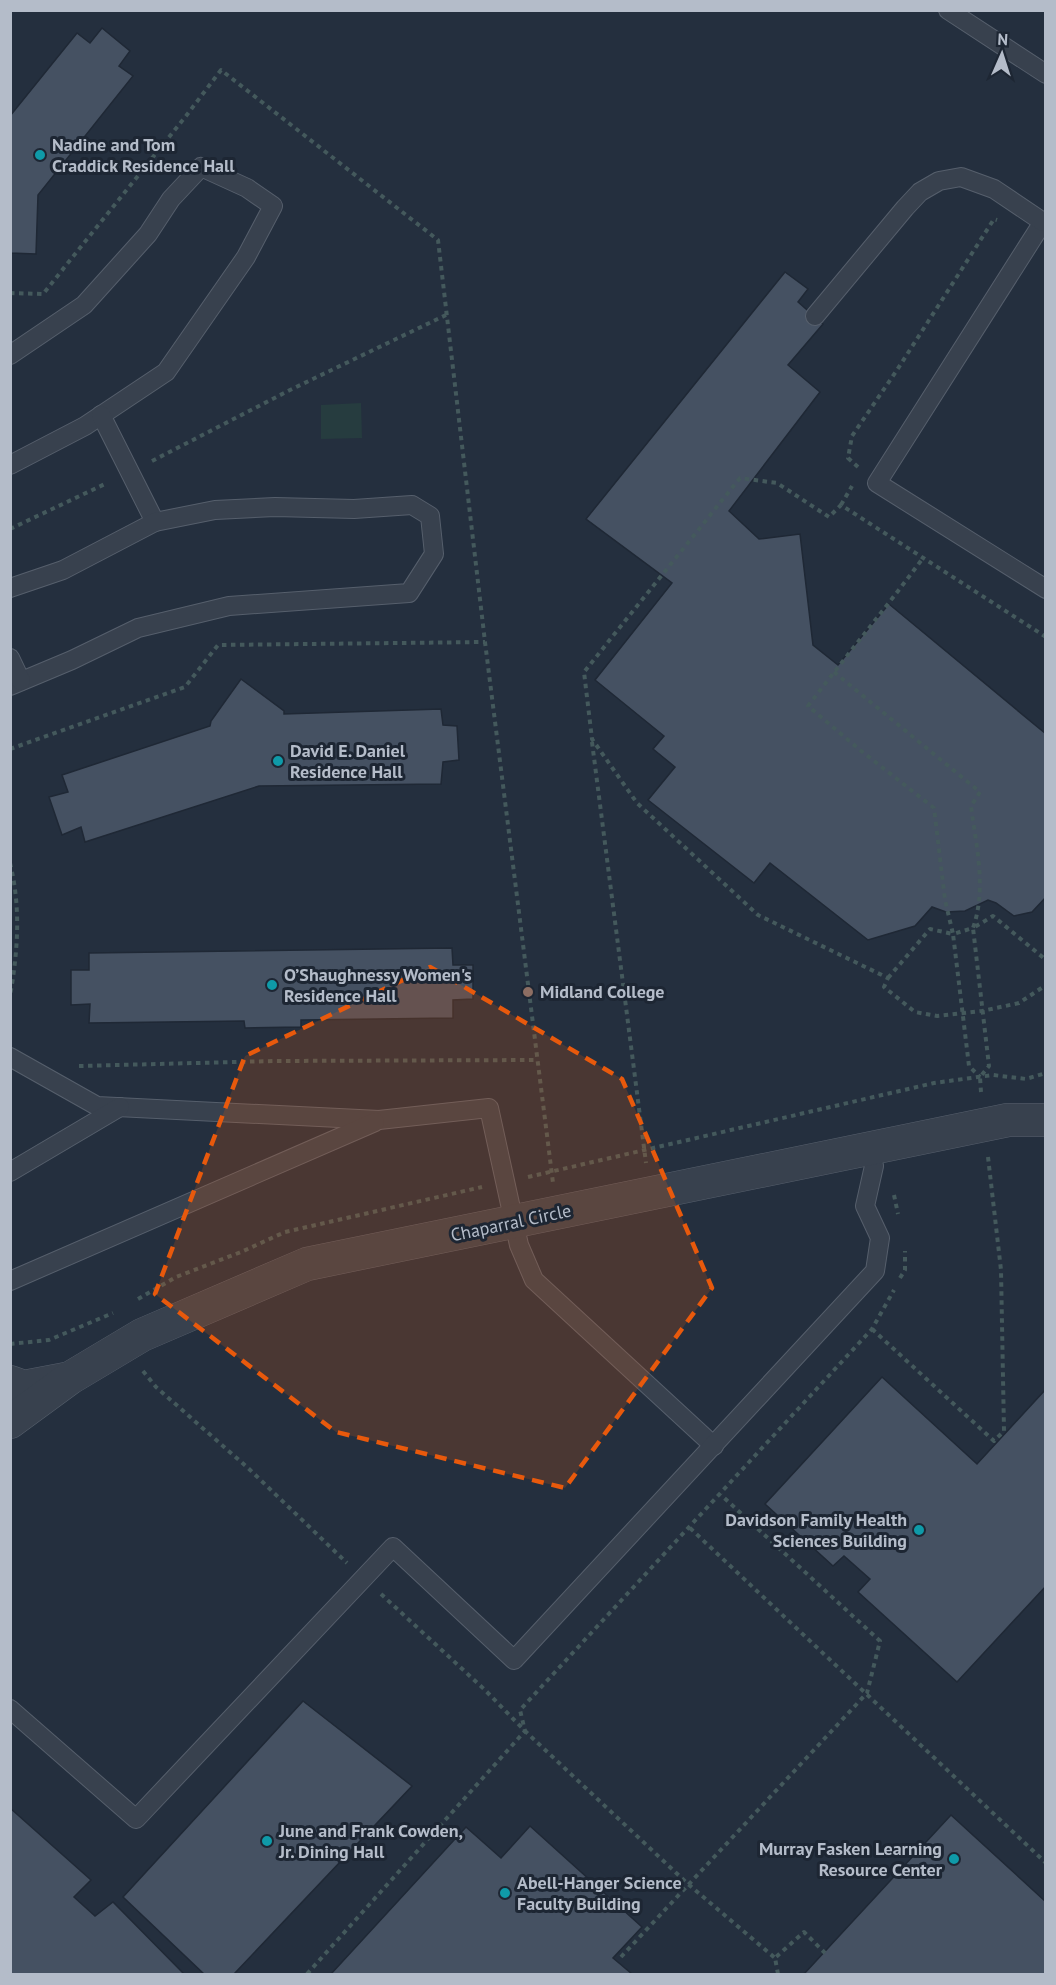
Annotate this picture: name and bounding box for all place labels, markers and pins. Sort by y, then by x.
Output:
place label: Nadine and Tom Craddick Residence Hall [52,133,235,177]
marker: Nadine and Tom Craddick Residence Hall [33,148,47,162]
place label: David E. Daniel Residence Hall [290,739,406,783]
marker: David E. Daniel Residence Hall [271,754,285,768]
place label: O’Shaughnessy Women's Residence Hall [284,963,472,1007]
marker: O’Shaughnessy Women's Residence Hall [265,978,279,992]
place label: Midland College [540,980,665,1003]
marker: Midland College [521,985,535,999]
place label: Davidson Family Health Sciences Building [725,1508,907,1552]
marker: Davidson Family Health Sciences Building [912,1523,926,1537]
place label: June and Frank Cowden, Jr. Dining Hall [278,1819,463,1863]
marker: June and Frank Cowden, Jr. Dining Hall [260,1834,274,1848]
place label: Murray Fasken Learning Resource Center [759,1837,943,1881]
marker: Murray Fasken Learning Resource Center [947,1852,961,1866]
place label: Abell-Hanger Science Faculty Building [517,1871,682,1915]
marker: Abell-Hanger Science Faculty Building [498,1886,512,1900]

